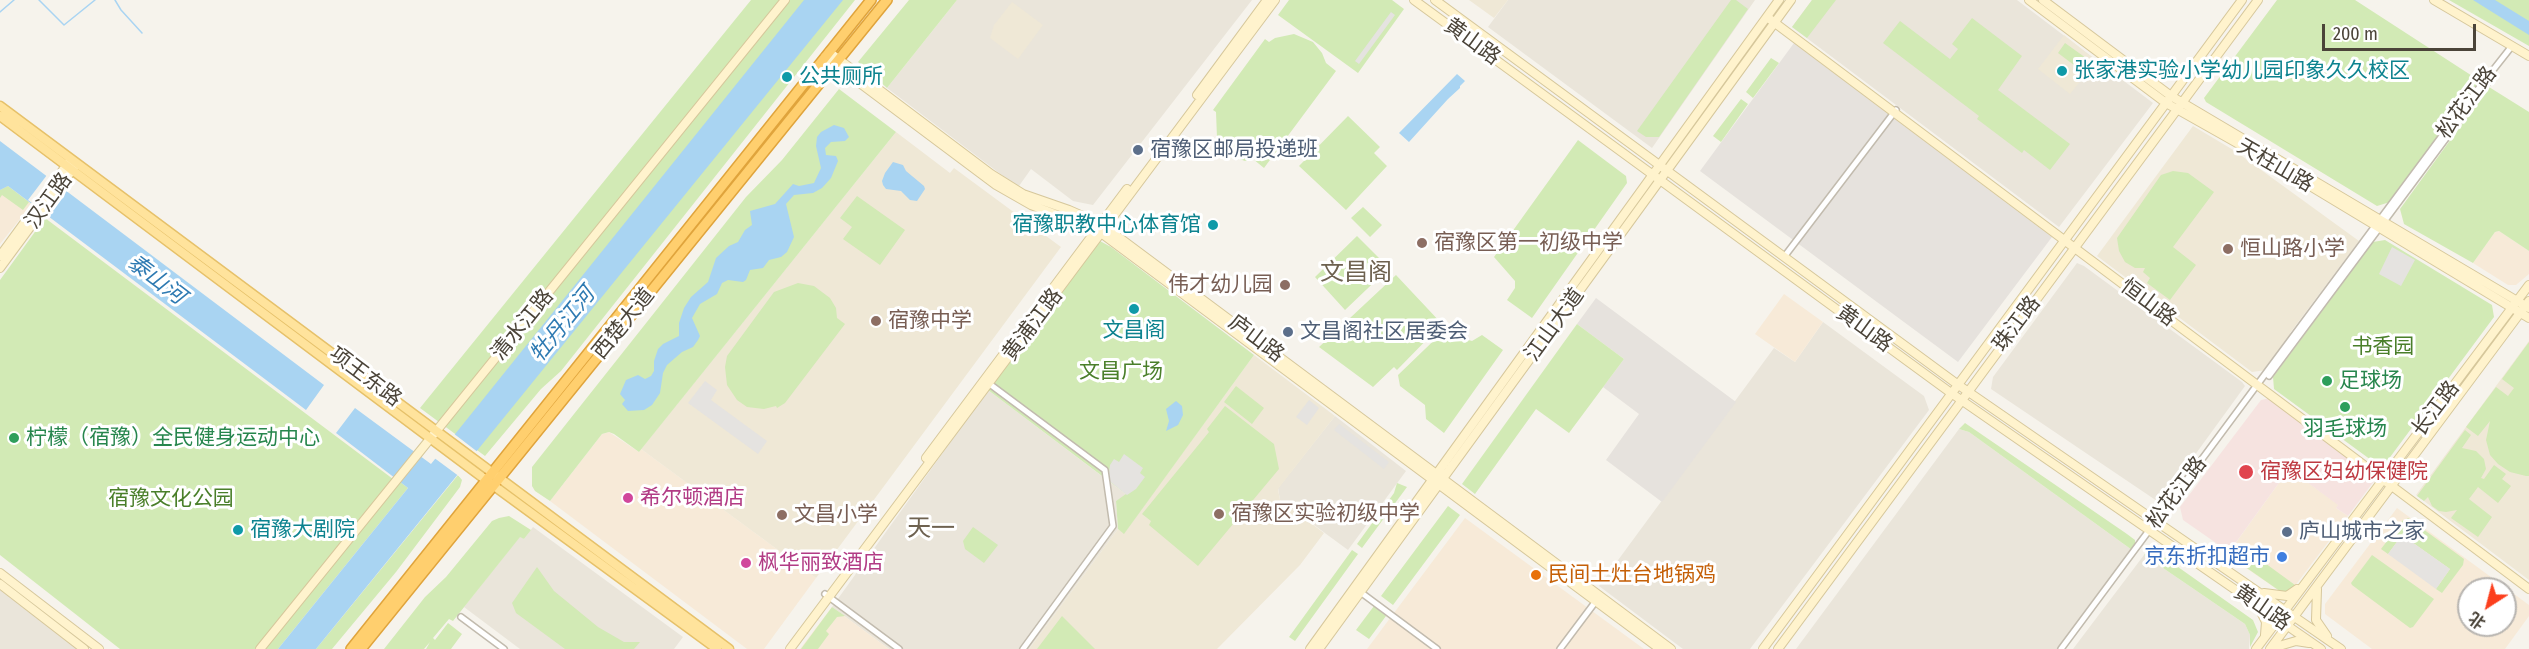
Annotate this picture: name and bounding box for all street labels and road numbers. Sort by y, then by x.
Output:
street label: 黄山路 [1439,13,1505,71]
street label: 松花江路 [2432,62,2502,144]
street label: 天柱山路 [2232,134,2318,198]
street label: 汉江路 [20,168,78,234]
street label: 恒山路 [2115,274,2181,332]
street label: 西楚大道 [588,283,660,365]
street label: 清水江路 [487,284,559,366]
street label: 黄浦江路 [998,284,1068,366]
street label: 江山大道 [1520,284,1590,366]
street label: 珠江路 [1988,291,2046,357]
street label: 黄山路 [1831,300,1897,358]
street label: 庐山路 [1223,310,1289,368]
street label: 项王东路 [324,342,406,412]
street label: 长江路 [2407,376,2465,442]
street label: 松花江路 [2142,452,2212,534]
street label: 黄山路 [2229,580,2295,636]

